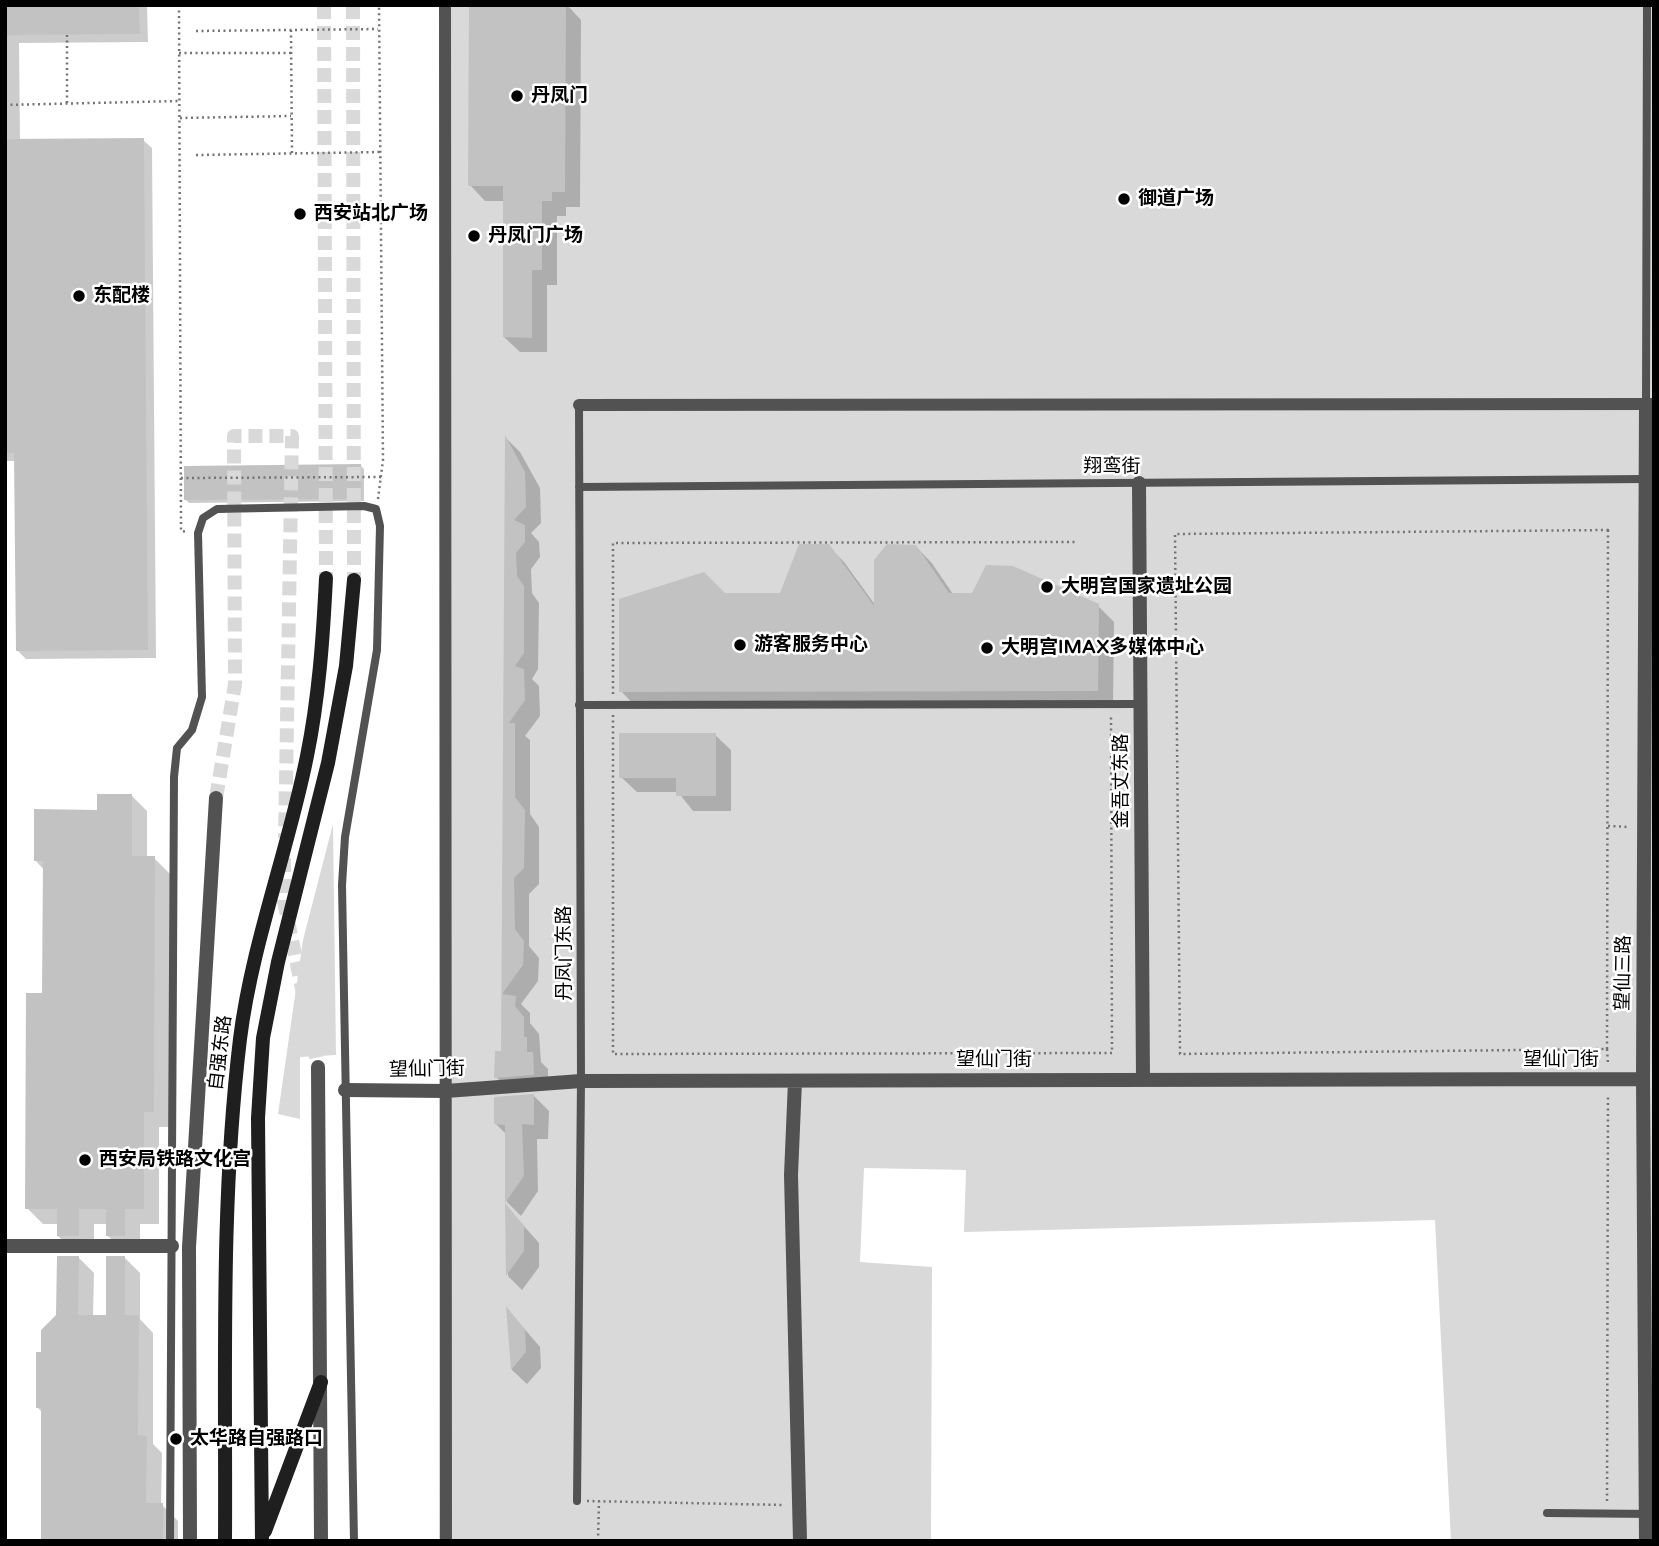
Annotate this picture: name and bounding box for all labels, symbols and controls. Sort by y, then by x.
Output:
place label: 丹凤门 [531,85,588,107]
marker: 丹凤门 [509,88,525,104]
place label: 御道广场 [1138,188,1214,210]
marker: 御道广场 [1116,191,1132,207]
place label: 西安站北广场 [314,203,428,225]
marker: 西安站北广场 [292,206,308,222]
place label: 丹凤门广场 [488,225,583,247]
marker: 丹凤门广场 [466,228,482,244]
place label: 东配楼 [93,285,150,307]
marker: 东配楼 [71,288,87,304]
street label: 翔鸾街 [1084,456,1140,478]
place label: 大明宫国家遗址公园 [1061,576,1232,598]
marker: 大明宫国家遗址公园 [1039,579,1055,595]
place label: 游客服务中心 [754,634,868,656]
marker: 游客服务中心 [732,637,748,653]
place label: 大明宫IMAX多媒体中心 [1001,637,1204,659]
marker: 大明宫IMAX多媒体中心 [979,640,995,656]
street label: 金吾丈东路 [1111,734,1133,828]
street label: 丹凤门东路 [554,906,576,1000]
street label: 望仙三路 [1612,935,1636,1011]
street label: 自强东路 [205,1014,237,1092]
street label: 望仙门街 [956,1049,1032,1071]
street label: 望仙门街 [1523,1049,1599,1071]
street label: 望仙门街 [389,1058,465,1082]
place label: 西安局铁路文化宫 [99,1149,251,1171]
marker: 西安局铁路文化宫 [77,1152,93,1168]
place label: 太华路自强路口 [190,1428,323,1450]
marker: 太华路自强路口 [168,1431,184,1447]

